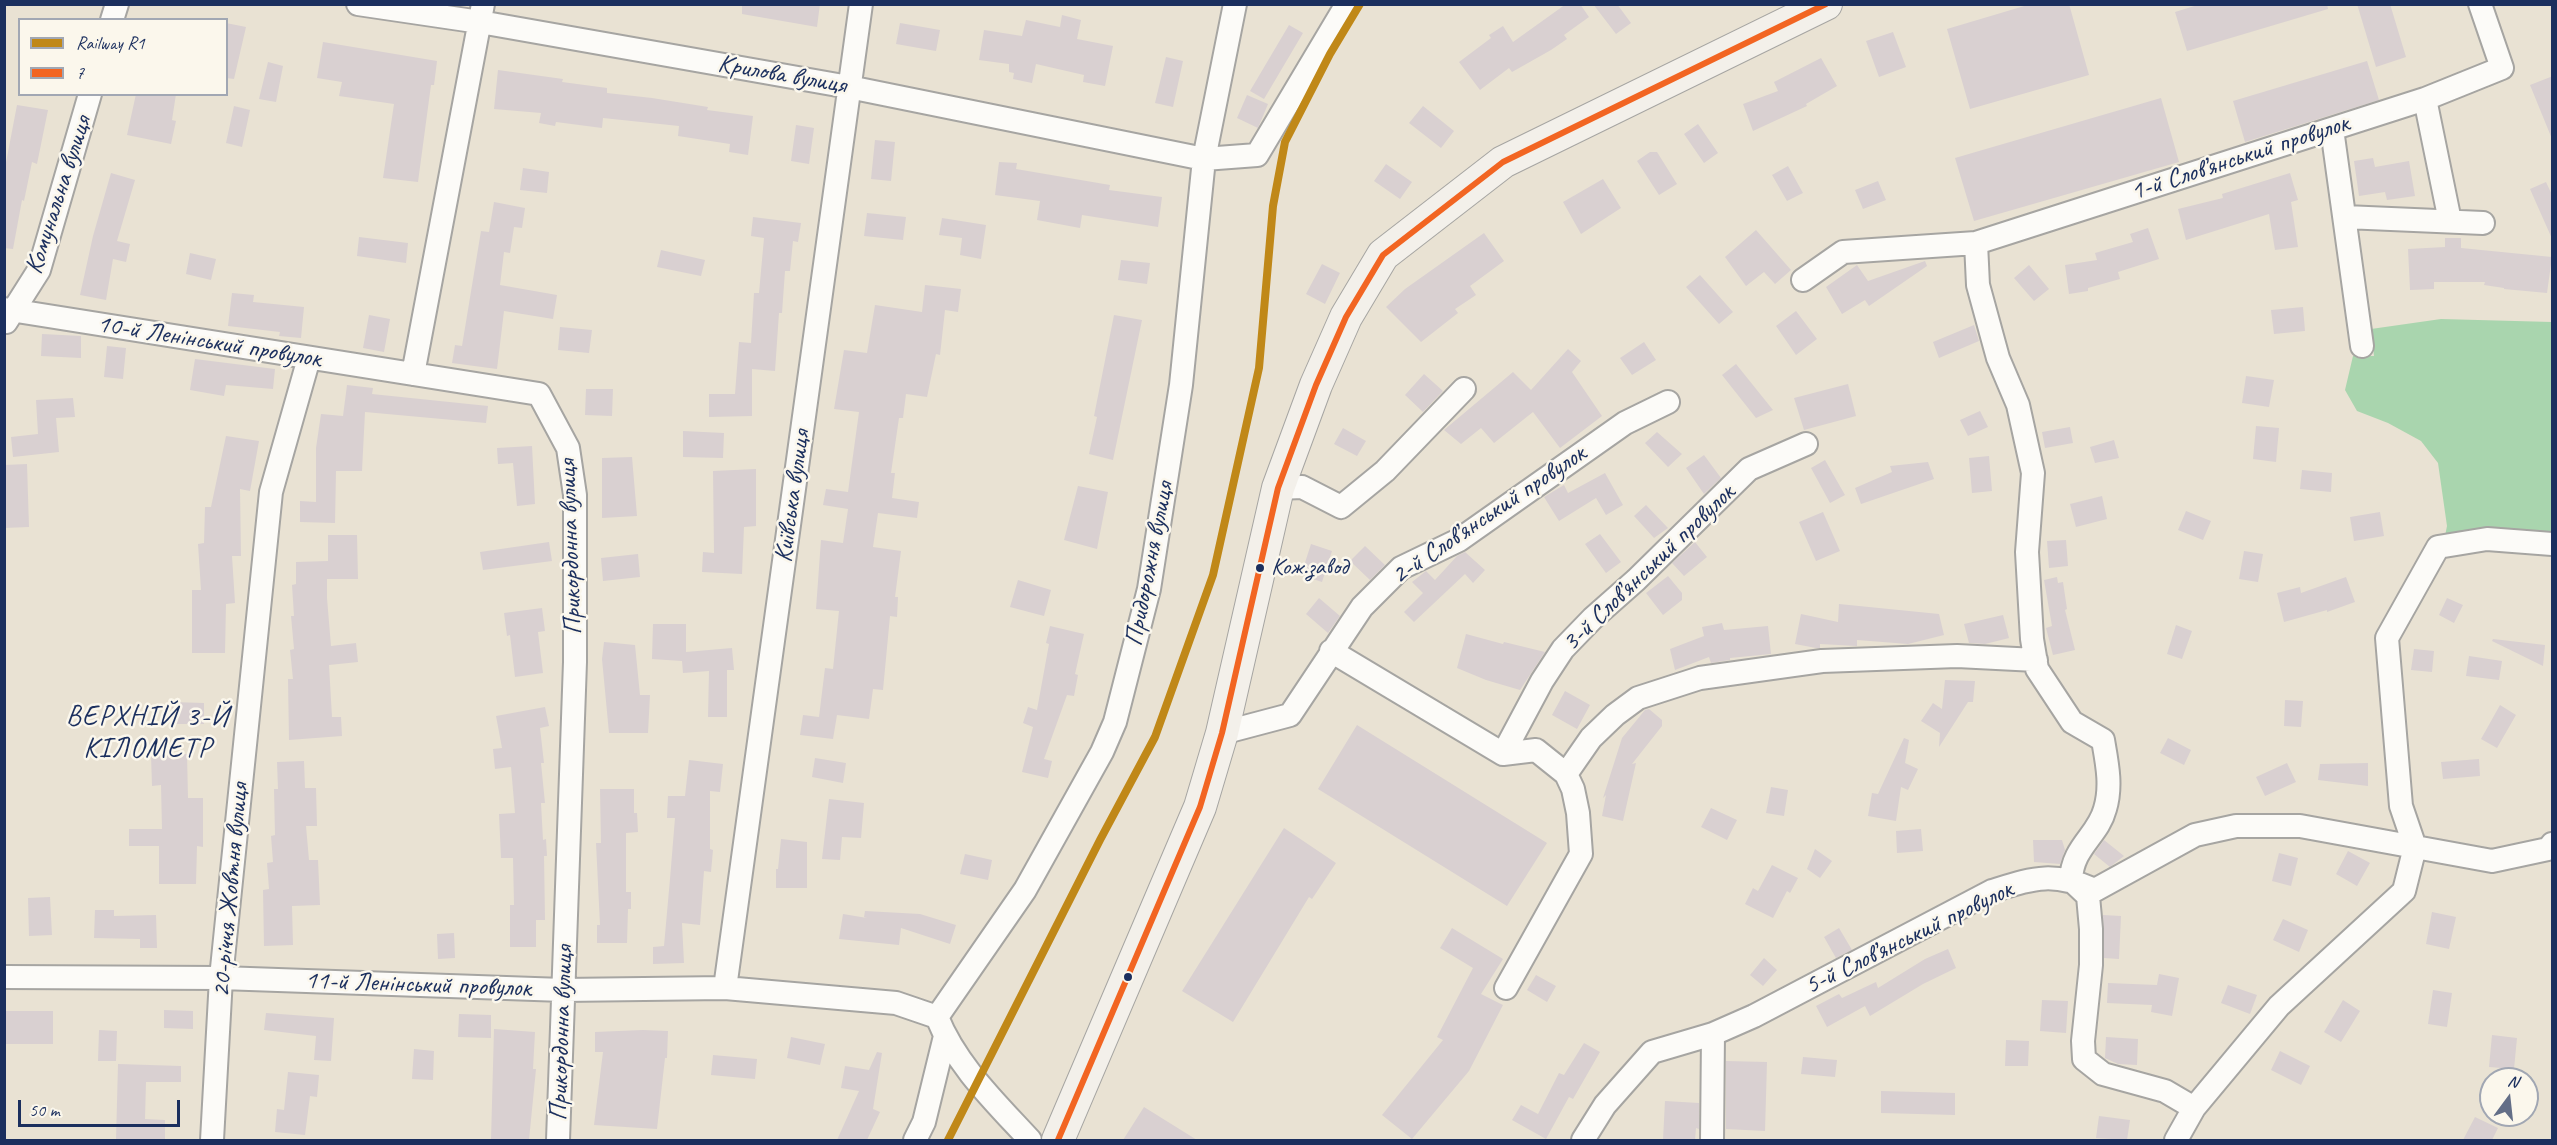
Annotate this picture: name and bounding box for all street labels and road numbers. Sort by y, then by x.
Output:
street label: Крилова вулиця [715,48,849,102]
street label: 1-й Слов’янський провулок [2127,108,2353,208]
street label: Комунальна вулиця [19,112,99,278]
street label: 10-й Ленінський провулок [95,309,323,375]
street label: Київська вулиця [768,428,818,564]
street label: 2-й Слов’янський провулок [1386,438,1592,592]
street label: Прикордонна вулиця [552,459,590,635]
street label: 3-й Слов’янський провулок [1556,478,1742,658]
street label: Придорожня вулиця [1119,479,1181,649]
street label: 20-річчя Жовтня вулиця [206,782,256,998]
street label: 5-й Слов’янський провулок [1800,874,2018,1002]
street label: Прикордонна вулиця [543,945,581,1121]
street label: 11-й Ленінський провулок [305,965,531,1005]

